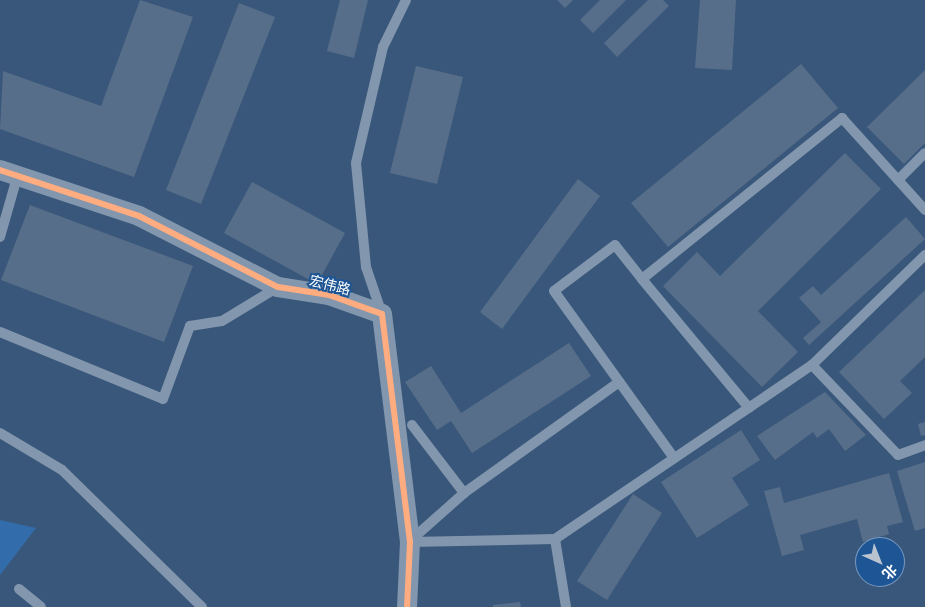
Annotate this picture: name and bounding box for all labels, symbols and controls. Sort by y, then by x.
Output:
street label: 宏伟路 [308,272,352,298]
north arrow [855,537,905,587]
text: 北 [878,561,901,583]

